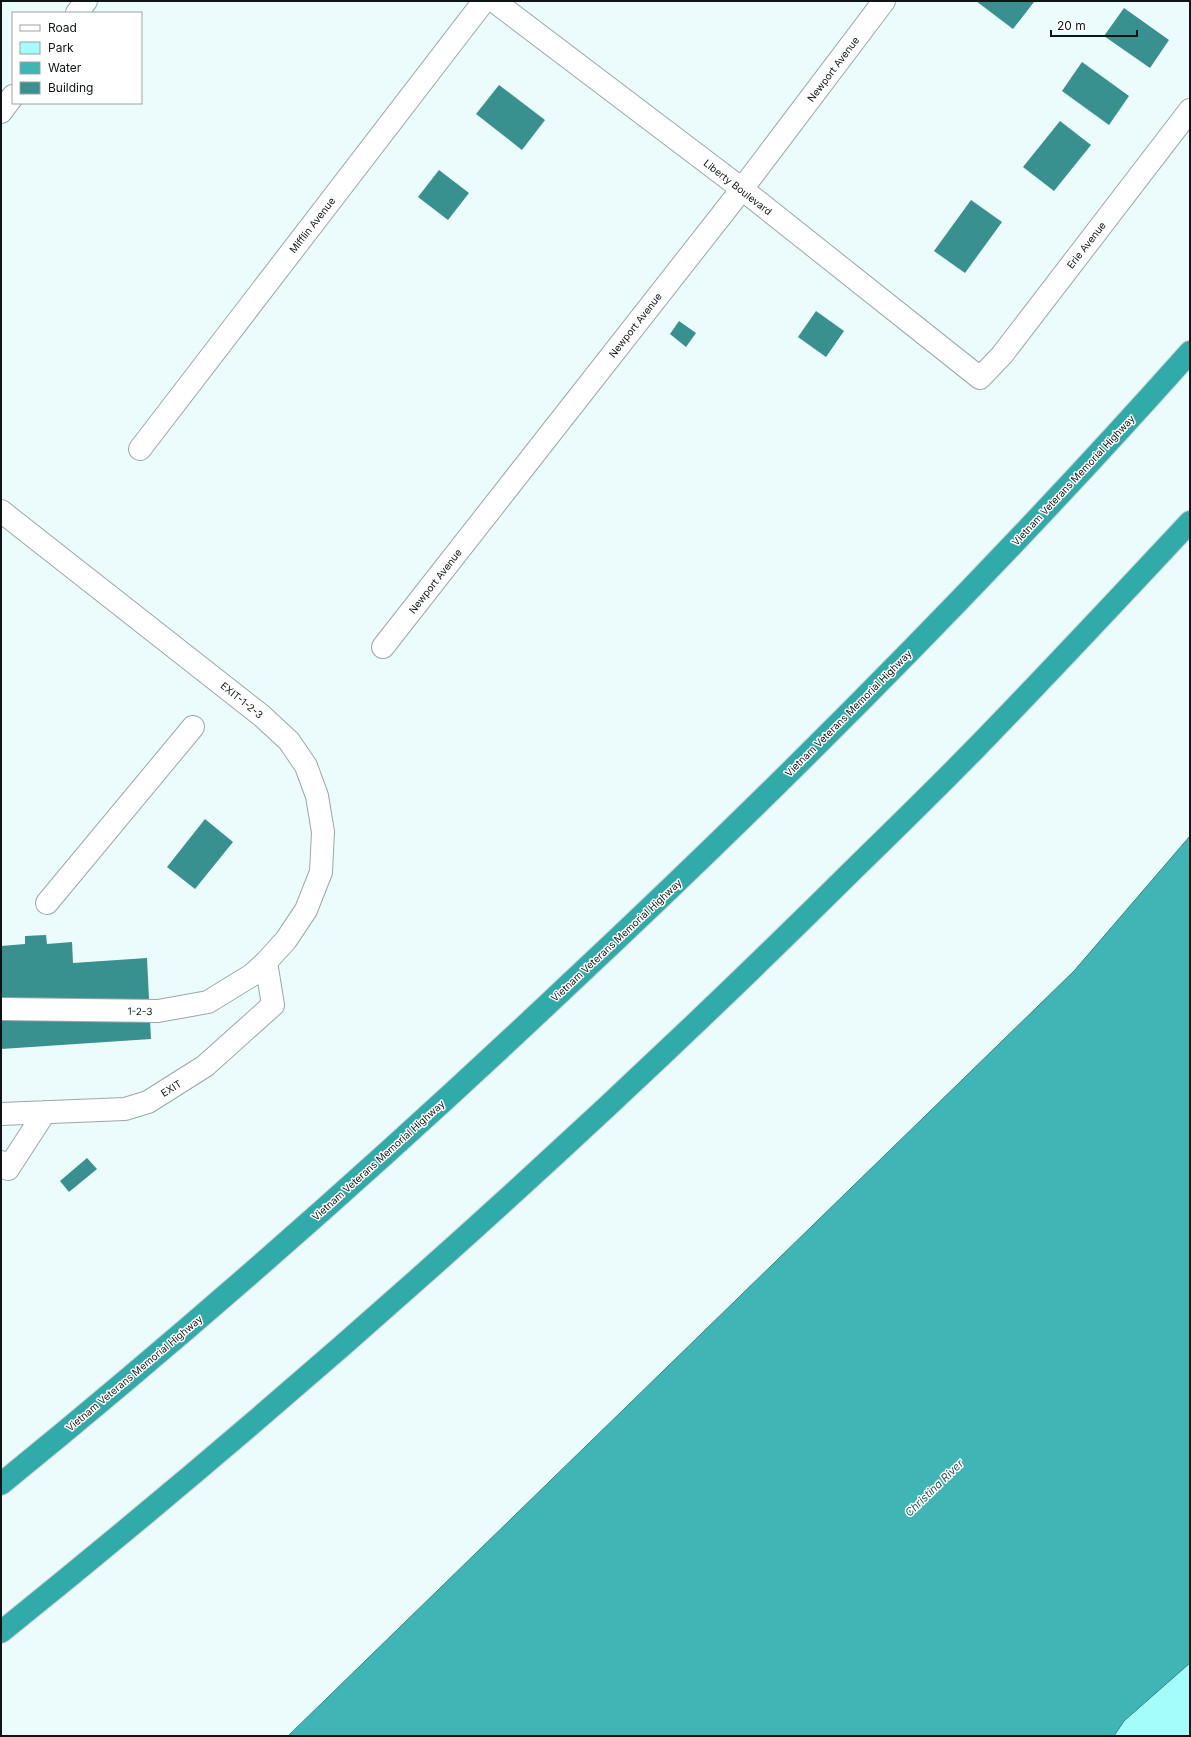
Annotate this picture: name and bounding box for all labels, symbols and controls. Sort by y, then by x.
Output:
legend [12,12,142,104]
scale bar [1051,12,1137,38]
text: 20 m [1057,18,1086,33]
text: Road [48,20,77,35]
street label: Newport Avenue [805,34,862,104]
text: Park [48,40,74,55]
text: Water [48,60,82,75]
text: Building [48,80,93,95]
street label: Liberty Boulevard [701,157,775,217]
street label: Mifflin Avenue [287,195,338,255]
street label: Erie Avenue [1064,219,1108,271]
street label: Newport Avenue [606,290,664,360]
street label: Vietnam Veterans Memorial Highway [1009,412,1137,548]
street label: Newport Avenue [406,546,464,616]
street label: Vietnam Veterans Memorial Highway [782,647,914,779]
street label: EXIT-1-2-3 [218,679,266,721]
street label: Vietnam Veterans Memorial Highway [548,876,684,1004]
street label: 1-2-3 [127,1005,153,1017]
street label: EXIT [158,1077,184,1099]
street label: Vietnam Veterans Memorial Highway [309,1097,447,1223]
street label: Vietnam Veterans Memorial Highway [63,1312,205,1434]
water label: Christina River [902,1456,967,1519]

